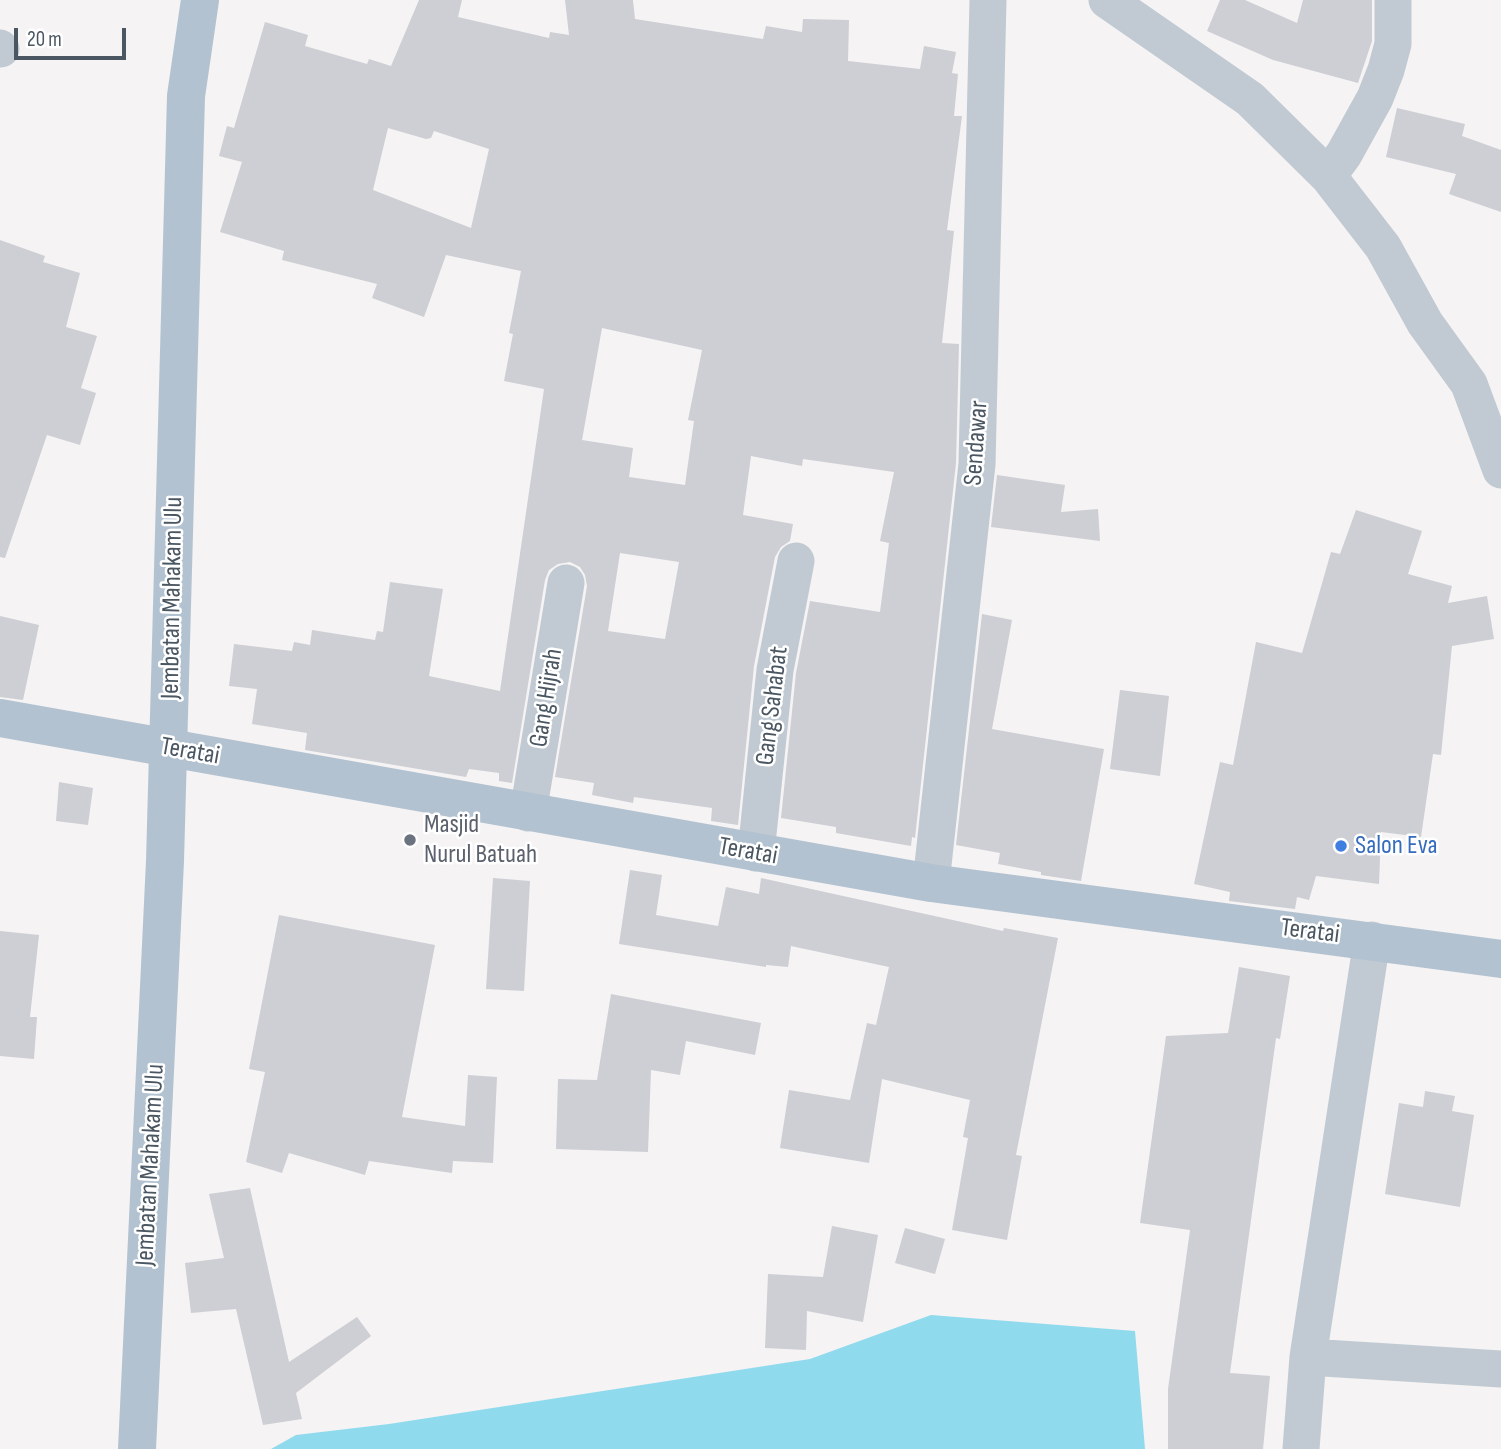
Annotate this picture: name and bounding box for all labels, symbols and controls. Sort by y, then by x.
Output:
scale bar [18,14,130,58]
text: 20 m [27,27,62,52]
street label: Sendawar [958,399,996,487]
street label: Jembatan Mahakam Ulu [156,497,190,699]
street label: Gang Sahabat [750,645,796,767]
street label: Gang Hijrah [524,646,570,750]
street label: Teratai [158,732,222,772]
place label: Masjid Nurul Batuah [424,809,537,870]
place label: Salon Eva [1355,830,1437,862]
marker: Masjid Nurul Batuah [402,832,418,848]
street label: Teratai [716,832,780,872]
marker: Salon Eva [1333,838,1349,854]
street label: Teratai [1279,913,1341,951]
street label: Jembatan Mahakam Ulu [130,1063,172,1267]

